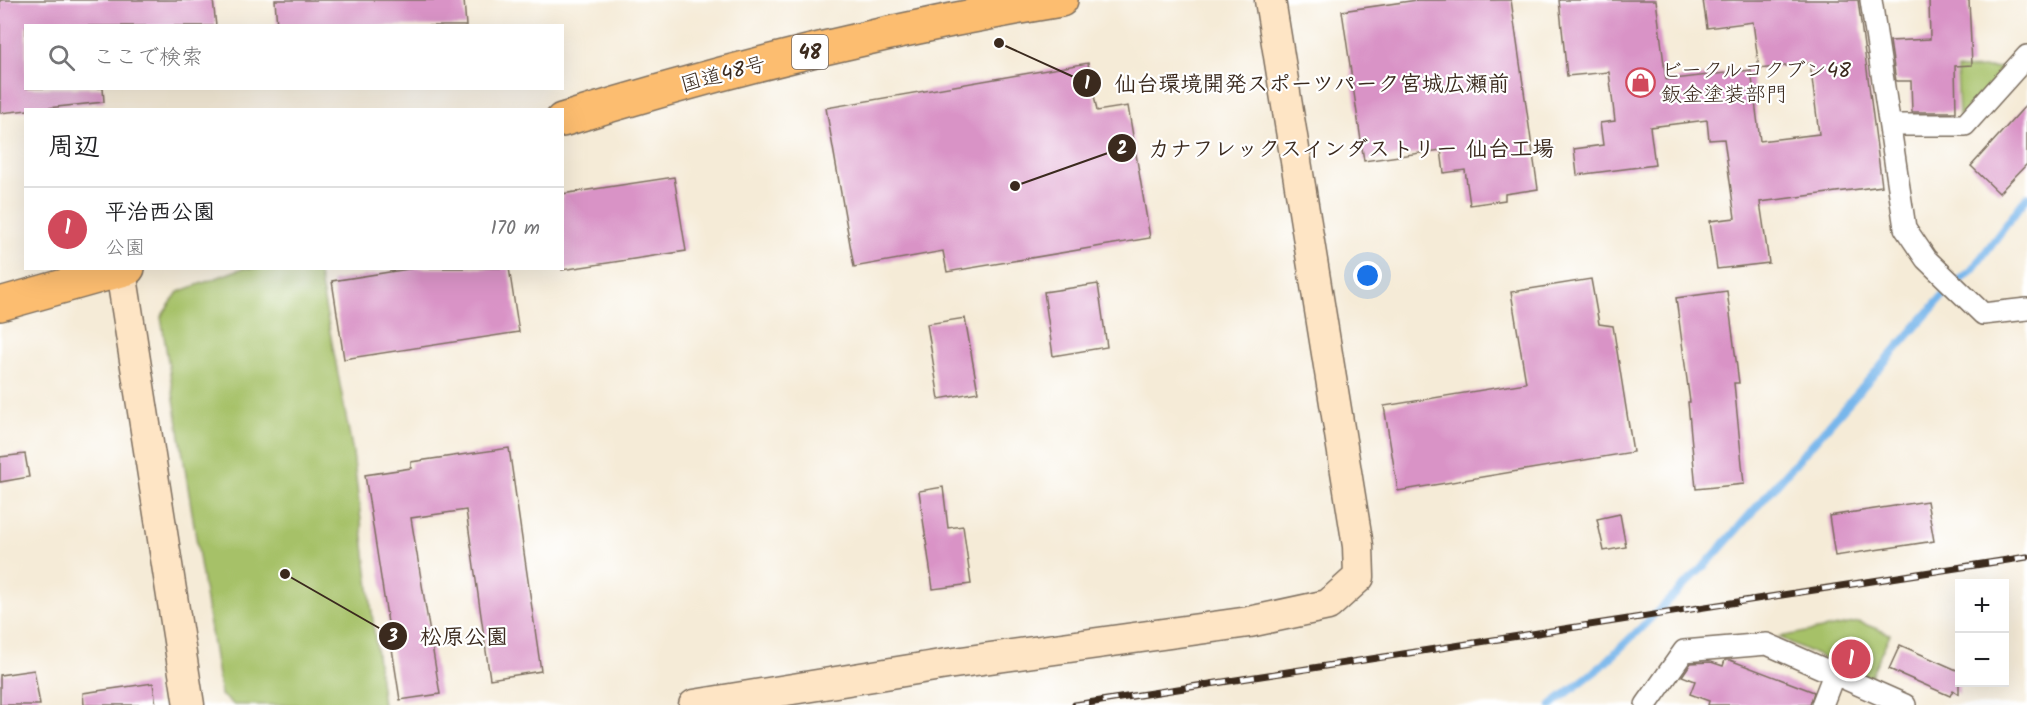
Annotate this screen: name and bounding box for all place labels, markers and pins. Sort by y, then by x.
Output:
place label: ビークルコクブン48 鈑金塗装部門 [1661,55,1851,112]
callout: 仙台環境開発スポーツパーク宮城広瀬前 [1072,63,1522,103]
shop icon: ビークルコクブン48 鈑金塗装部門 [1624,66,1656,98]
callout: カナフレックスインダストリー 仙台工場 [1107,128,1566,168]
callout: 松原公園 [378,616,520,656]
pin: 1 [1832,636,1870,682]

